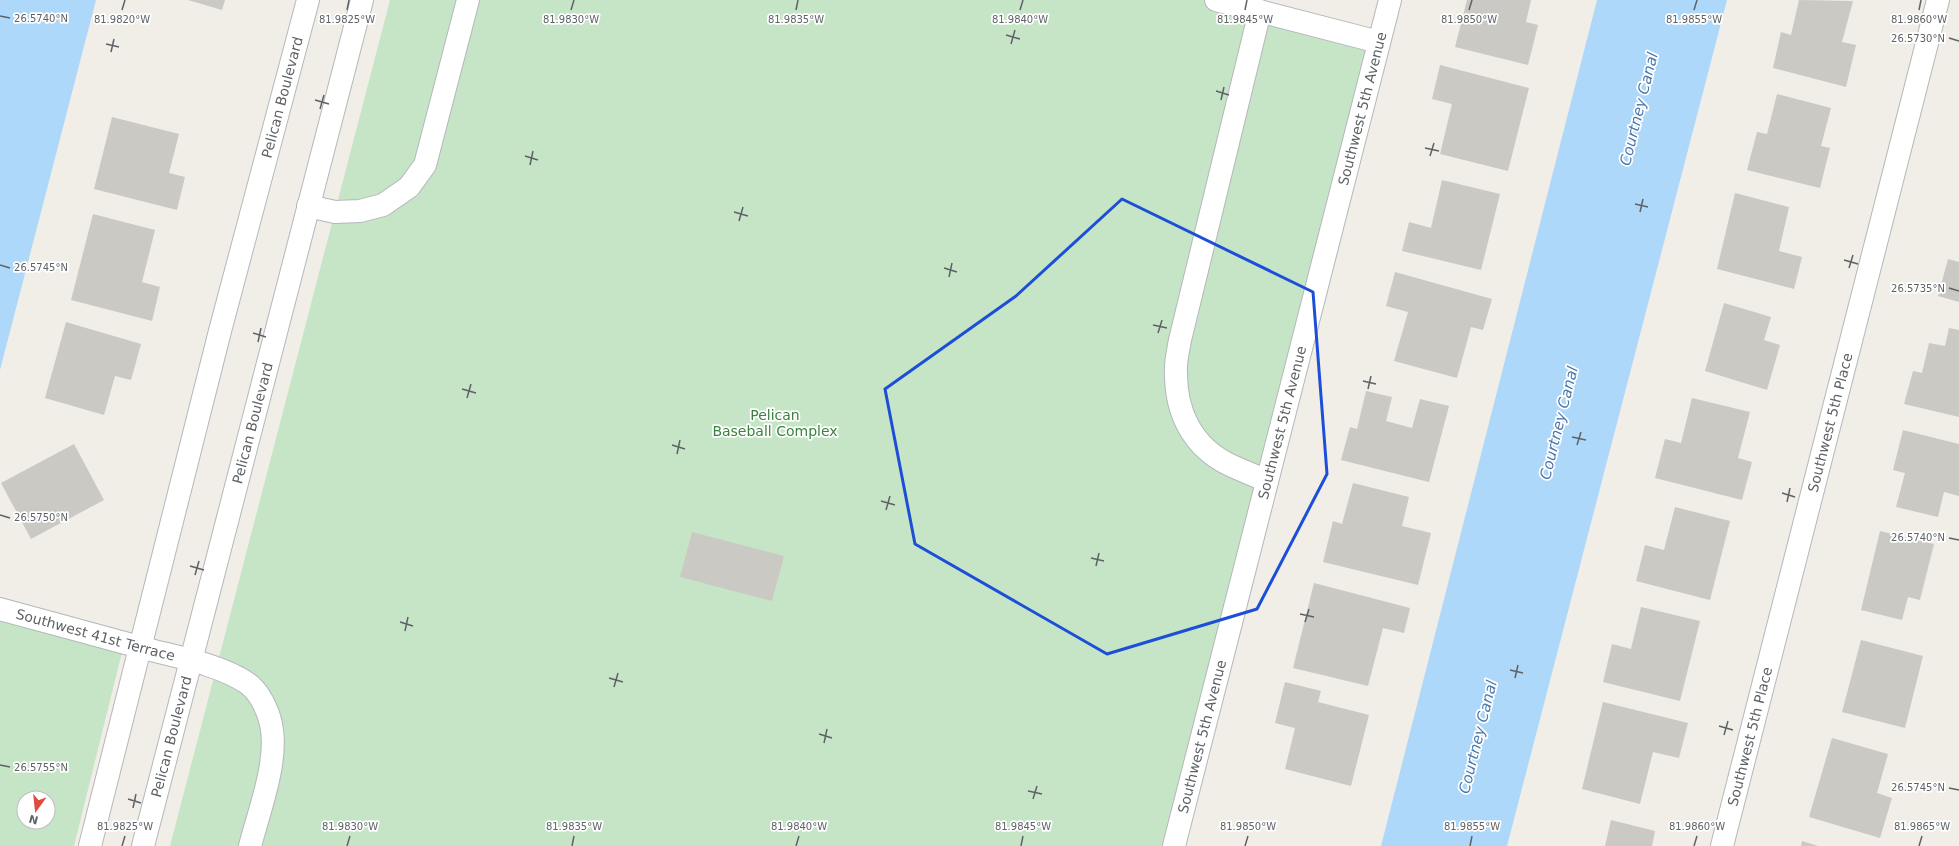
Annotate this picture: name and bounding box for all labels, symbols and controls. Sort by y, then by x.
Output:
text: 26.5740°N [14,13,68,24]
text: 81.9820°W [94,14,150,25]
text: 81.9825°W [319,14,375,25]
text: 81.9830°W [543,14,599,25]
text: 81.9835°W [768,14,824,25]
text: 81.9840°W [992,14,1048,25]
text: 81.9845°W [1217,14,1273,25]
text: 81.9850°W [1441,14,1497,25]
text: 81.9855°W [1666,14,1722,25]
text: 81.9860°W [1891,14,1947,25]
street label: Southwest 5th Avenue [1335,30,1390,187]
text: 26.5730°N [1891,33,1945,44]
street label: Pelican Boulevard [258,35,306,160]
water label: Courtney Canal [1616,50,1662,168]
text: 26.5745°N [14,262,68,273]
text: 26.5735°N [1891,283,1945,294]
street label: Southwest 5th Avenue [1255,344,1309,501]
street label: Southwest 5th Place [1805,351,1856,494]
street label: Pelican Boulevard [229,361,276,485]
water label: Courtney Canal [1536,364,1582,482]
park label: Pelican Baseball Complex [712,407,838,439]
text: 26.5750°N [14,512,68,523]
text: 26.5740°N [1891,532,1945,543]
street label: Southwest 41st Terrace [14,606,177,664]
street label: Southwest 5th Avenue [1175,658,1229,815]
street label: Southwest 5th Place [1725,665,1775,808]
street label: Pelican Boulevard [148,674,195,799]
water label: Courtney Canal [1455,678,1501,796]
text: 26.5755°N [14,762,68,773]
text: 26.5745°N [1891,782,1945,793]
north arrow [16,790,56,830]
text: N [27,812,40,827]
text: 81.9825°W [97,821,153,832]
text: 81.9830°W [322,821,378,832]
text: 81.9835°W [546,821,602,832]
text: 81.9840°W [771,821,827,832]
text: 81.9845°W [995,821,1051,832]
text: 81.9850°W [1220,821,1276,832]
text: 81.9855°W [1444,821,1500,832]
text: 81.9860°W [1669,821,1725,832]
text: 81.9865°W [1894,821,1950,832]

